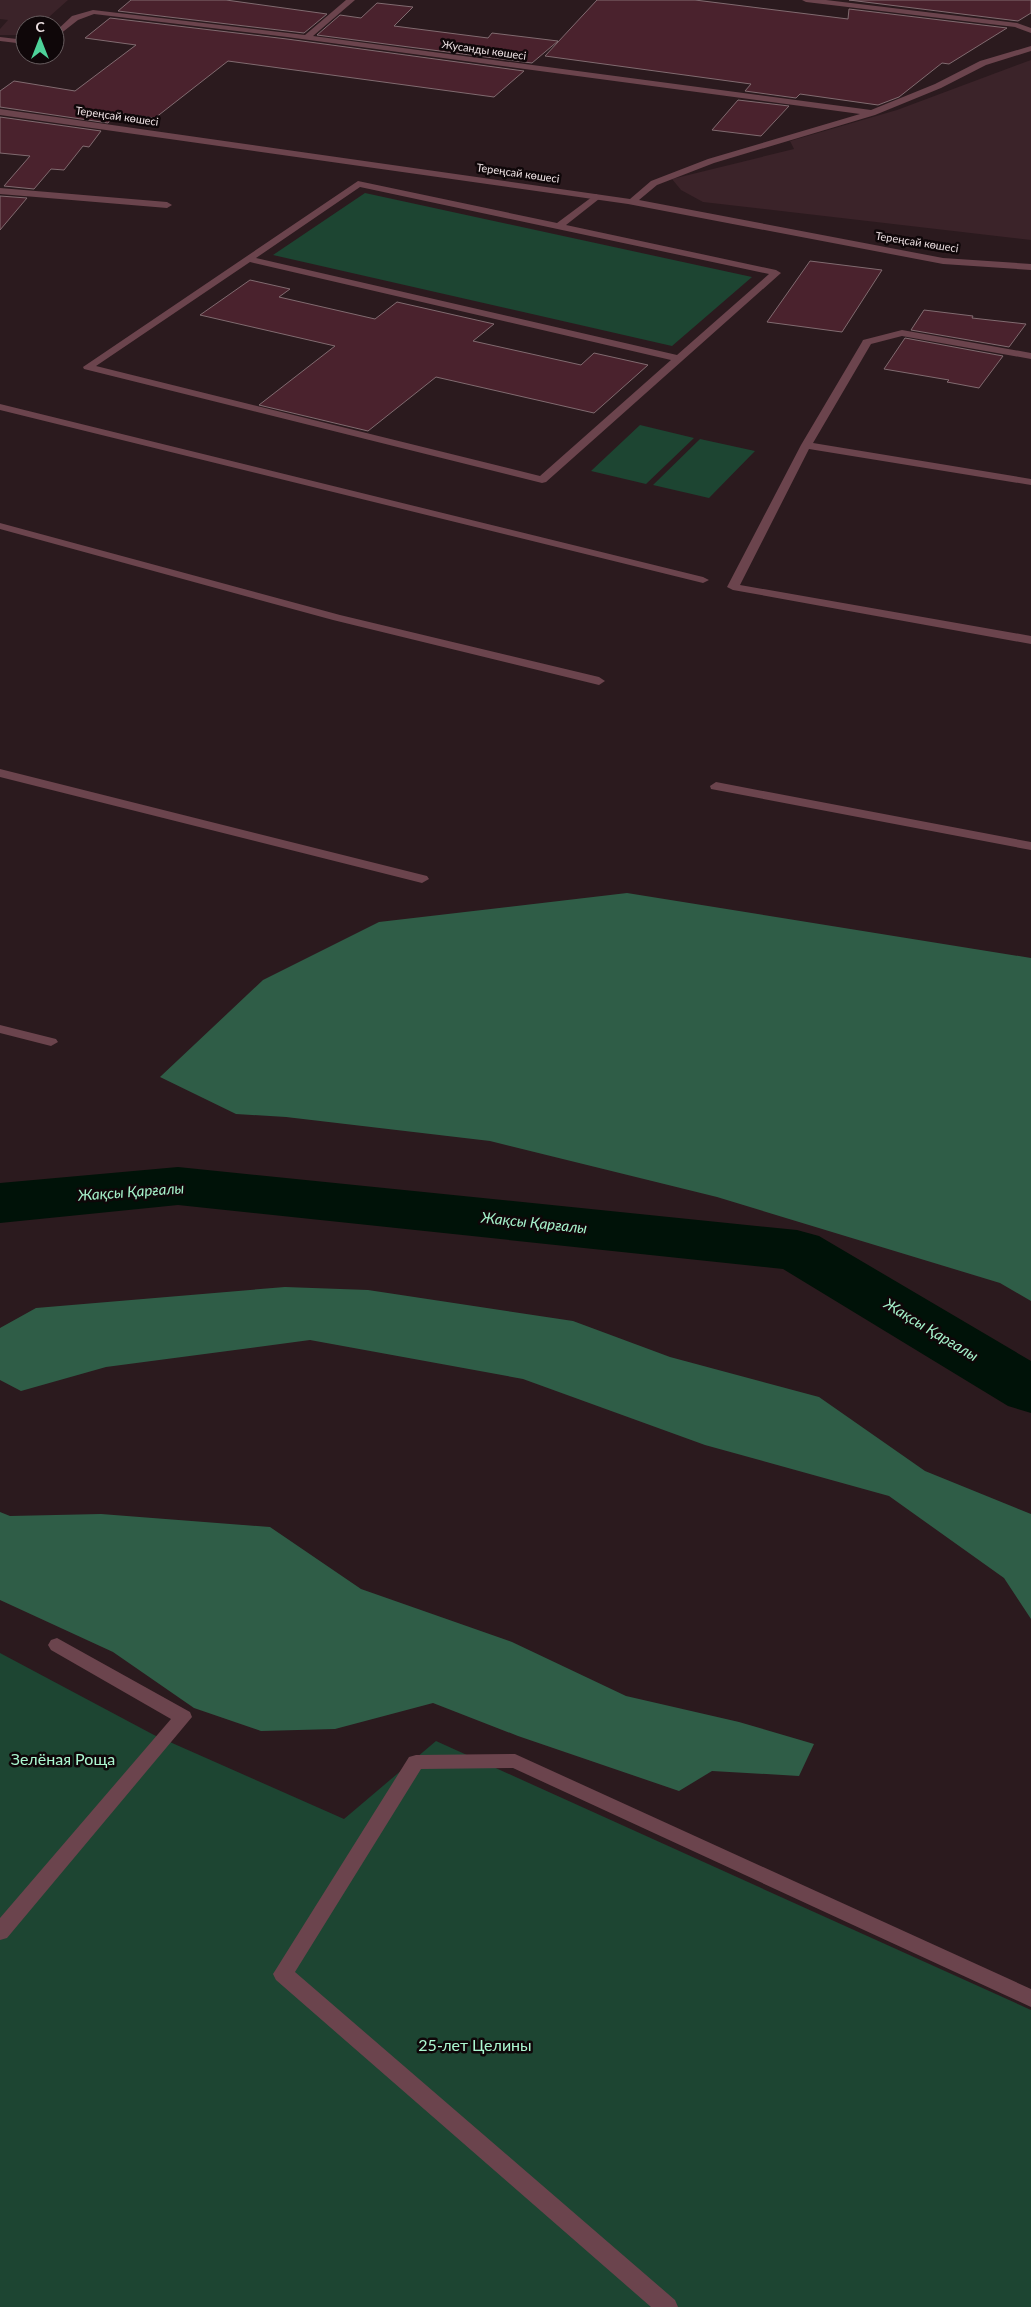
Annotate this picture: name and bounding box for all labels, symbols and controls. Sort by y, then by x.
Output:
north arrow [15,15,65,65]
text: С [35,18,45,35]
street label: Жусанды көшесі [441,37,528,62]
street label: Тереңсай көшесі [75,103,160,128]
street label: Тереңсай көшесі [476,160,561,185]
street label: Тереңсай көшесі [875,229,960,255]
water label: Жақсы Қарғалы [76,1178,185,1204]
water label: Жақсы Қарғалы [479,1207,588,1237]
water label: Жақсы Қарғалы [880,1293,982,1364]
park label: Зелёная Роща [11,1749,115,1768]
park label: 25-лет Целины [418,2035,532,2054]

